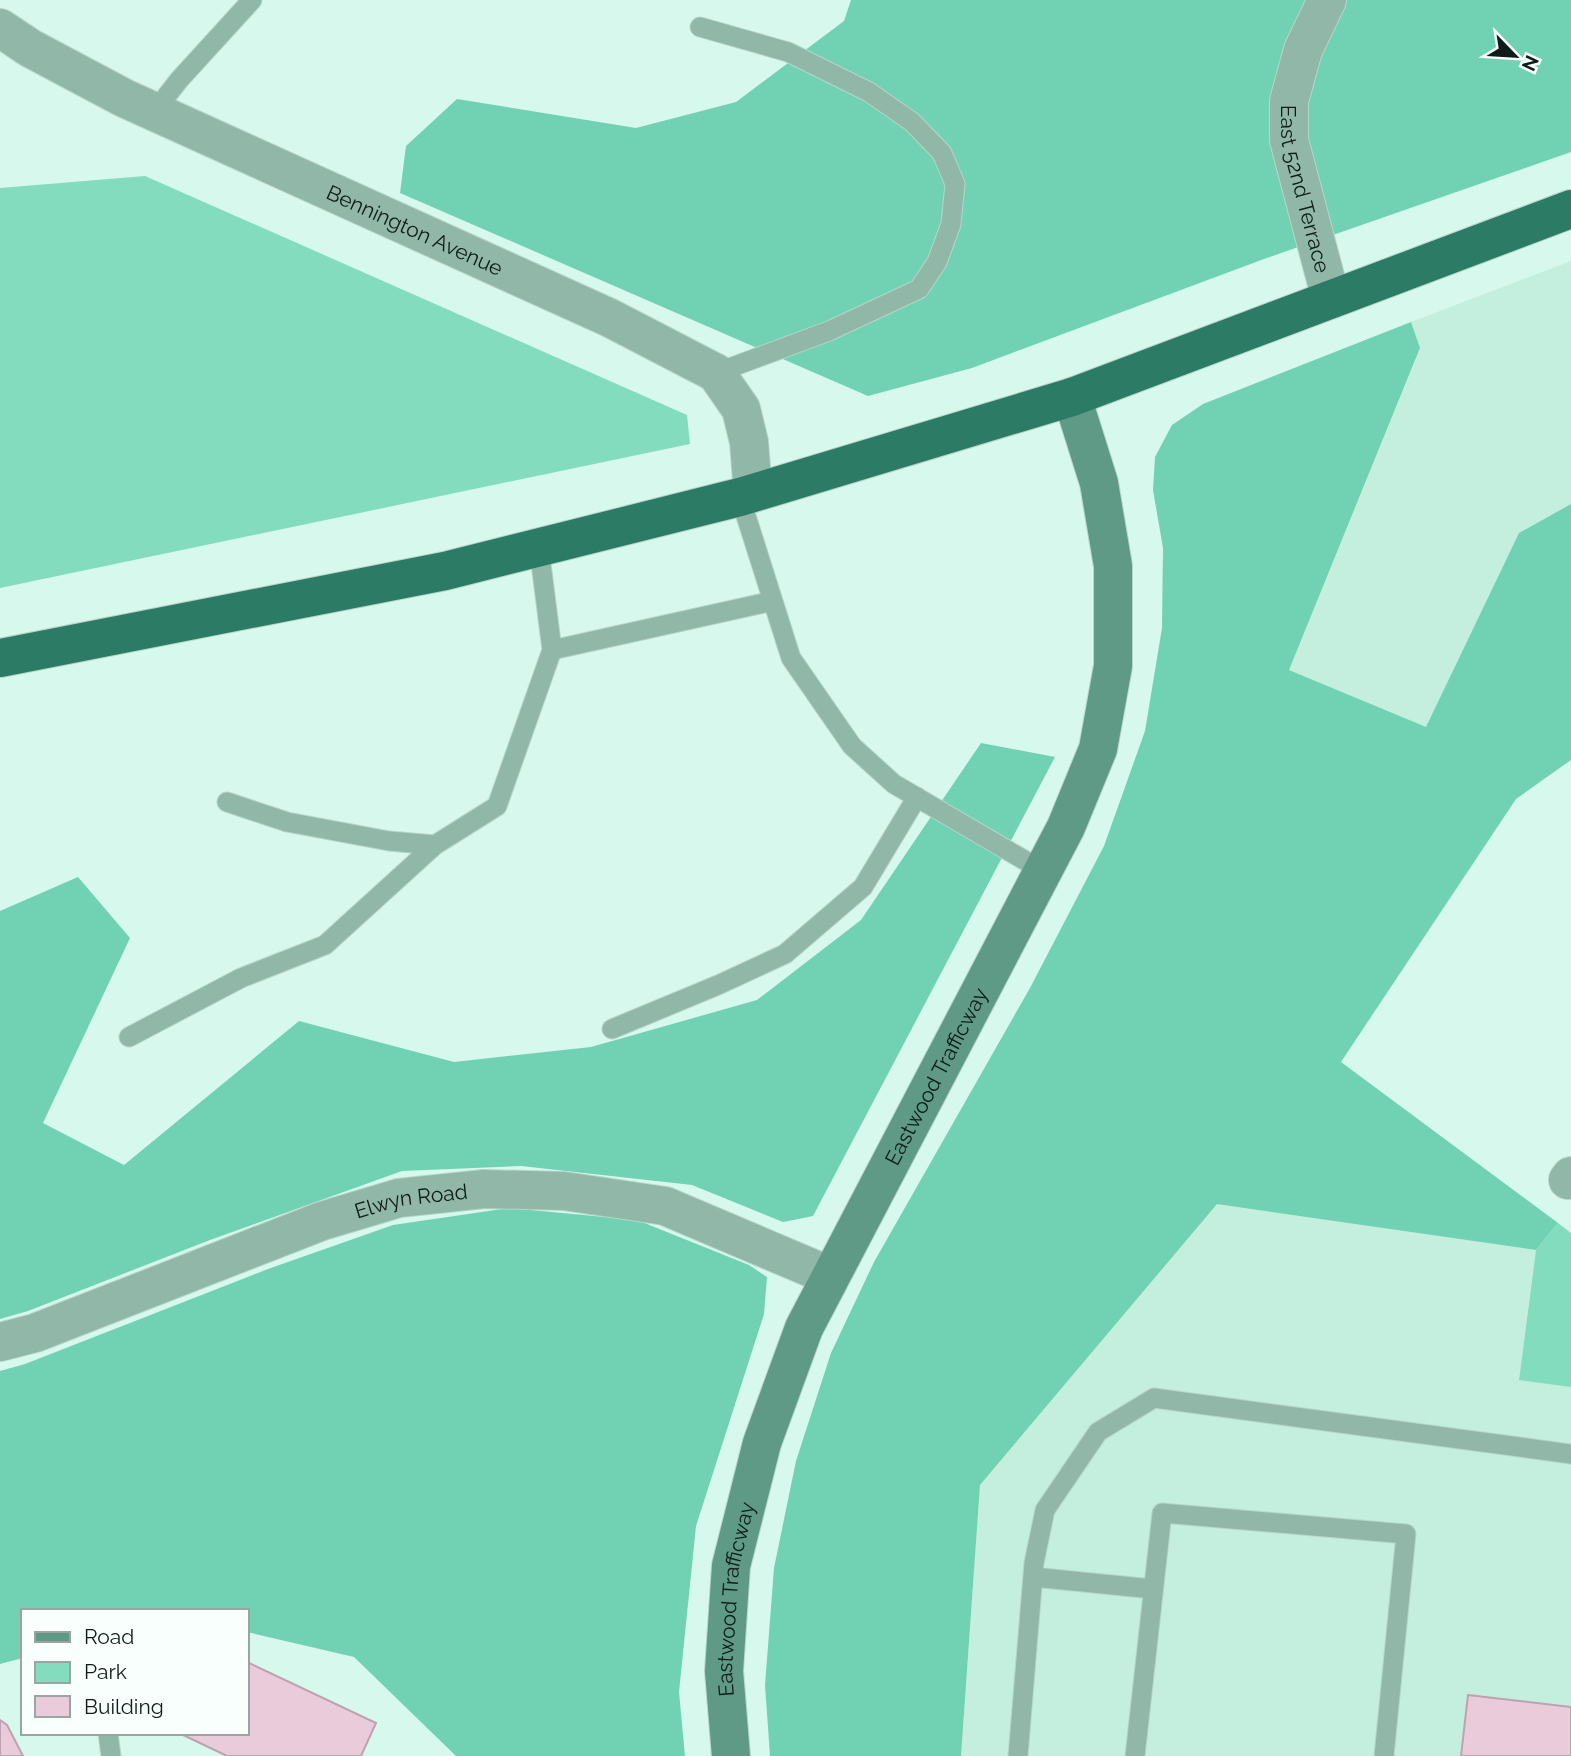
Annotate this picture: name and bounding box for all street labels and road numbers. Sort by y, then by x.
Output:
street label: East 52nd Terrace [1277,105,1336,275]
street label: Bennington Avenue [323,179,507,280]
street label: Eastwood Trafficway [879,983,992,1169]
street label: Elwyn Road [351,1178,469,1223]
street label: Eastwood Trafficway [711,1499,759,1698]

